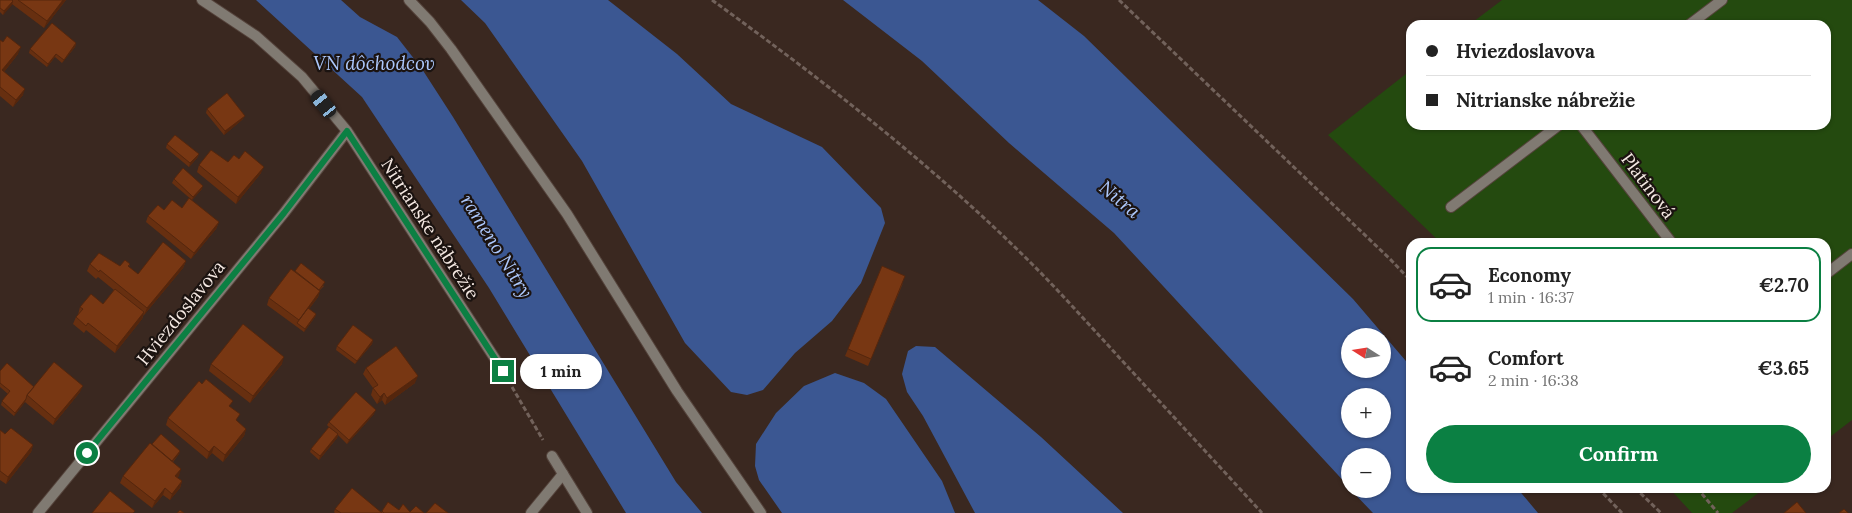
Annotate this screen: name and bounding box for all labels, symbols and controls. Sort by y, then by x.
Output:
text: Hviezdoslavova [1456,39,1595,63]
water label: VN dôchodcov [313,51,435,75]
car [308,88,339,120]
text: Nitrianske nábrežie [1456,88,1635,112]
street label: Platinová [1616,148,1681,223]
street label: Nitrianske nábrežie [376,154,485,304]
water label: Nitra [1095,175,1146,223]
water label: rameno Nitry [456,190,538,302]
street label: Hviezdoslavova [131,256,230,370]
icon: car [1428,262,1473,307]
text: Economy [1488,263,1571,287]
text: €2.70 [1759,273,1809,297]
text: 1 min · 16:37 [1488,287,1574,307]
north arrow [1341,328,1391,378]
map controls [1341,328,1391,498]
icon: car [1428,345,1473,390]
text: Comfort [1488,346,1564,370]
callout: 1 min [520,354,603,388]
text: €3.65 [1757,356,1809,380]
route end [492,360,514,382]
text: 1 min [541,361,581,381]
text: 2 min · 16:38 [1488,370,1579,390]
button: + [1341,388,1391,438]
button: Confirm [1426,425,1811,483]
route start [76,442,98,464]
button: − [1341,448,1391,498]

